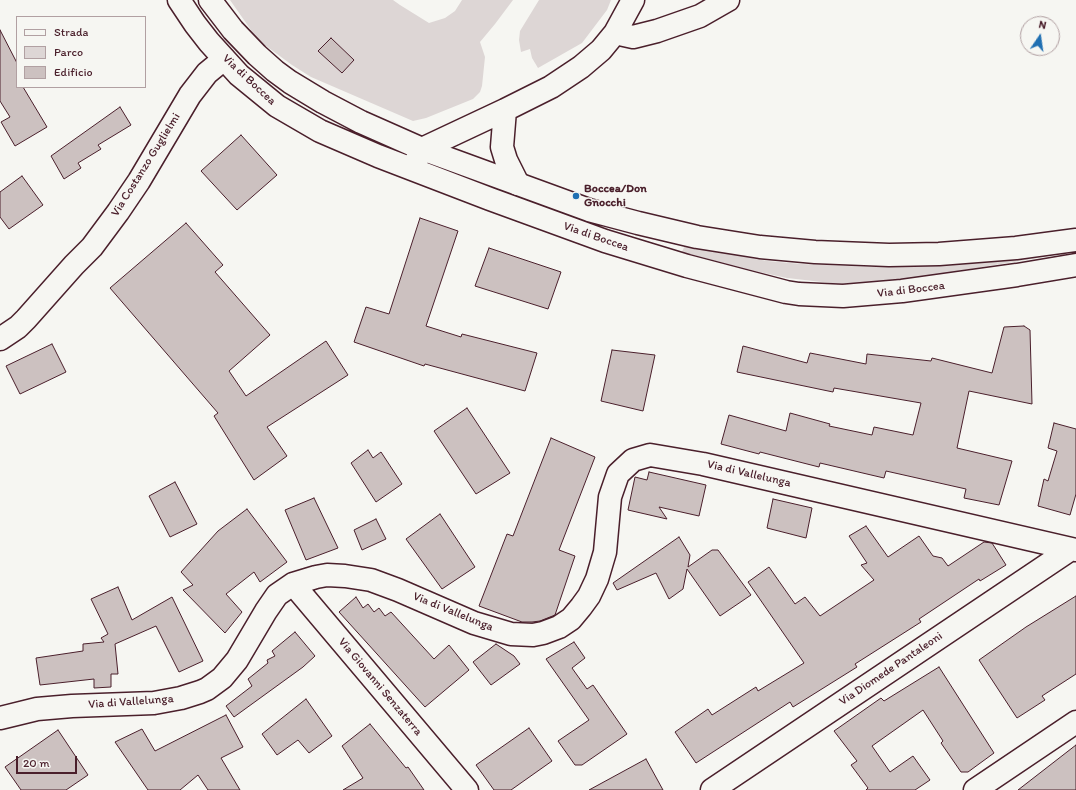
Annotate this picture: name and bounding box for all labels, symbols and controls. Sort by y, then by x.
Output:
legend [16,16,146,88]
north arrow [1020,16,1060,56]
text: N [1038,18,1048,32]
text: Strada [54,25,88,39]
text: Parco [54,45,83,59]
street label: Via di Boccea [219,52,279,108]
text: Edificio [54,65,93,79]
street label: Via Costanzo Guglielmi [108,111,184,219]
place label: Boccea/Don Gnocchi [584,182,647,210]
marker: Boccea/Don Gnocchi [571,191,581,201]
street label: Via di Boccea [561,219,631,255]
street label: Via di Boccea [876,279,946,301]
street label: Via di Vallelunga [706,457,792,491]
street label: Via di Vallelunga [411,589,495,635]
street label: Via Diomede Pantaleoni [837,629,945,709]
street label: Via Giovanni Senzaterra [335,635,425,739]
street label: Via di Vallelunga [88,692,174,712]
scale bar [18,748,79,774]
text: 20 m [23,756,50,770]

